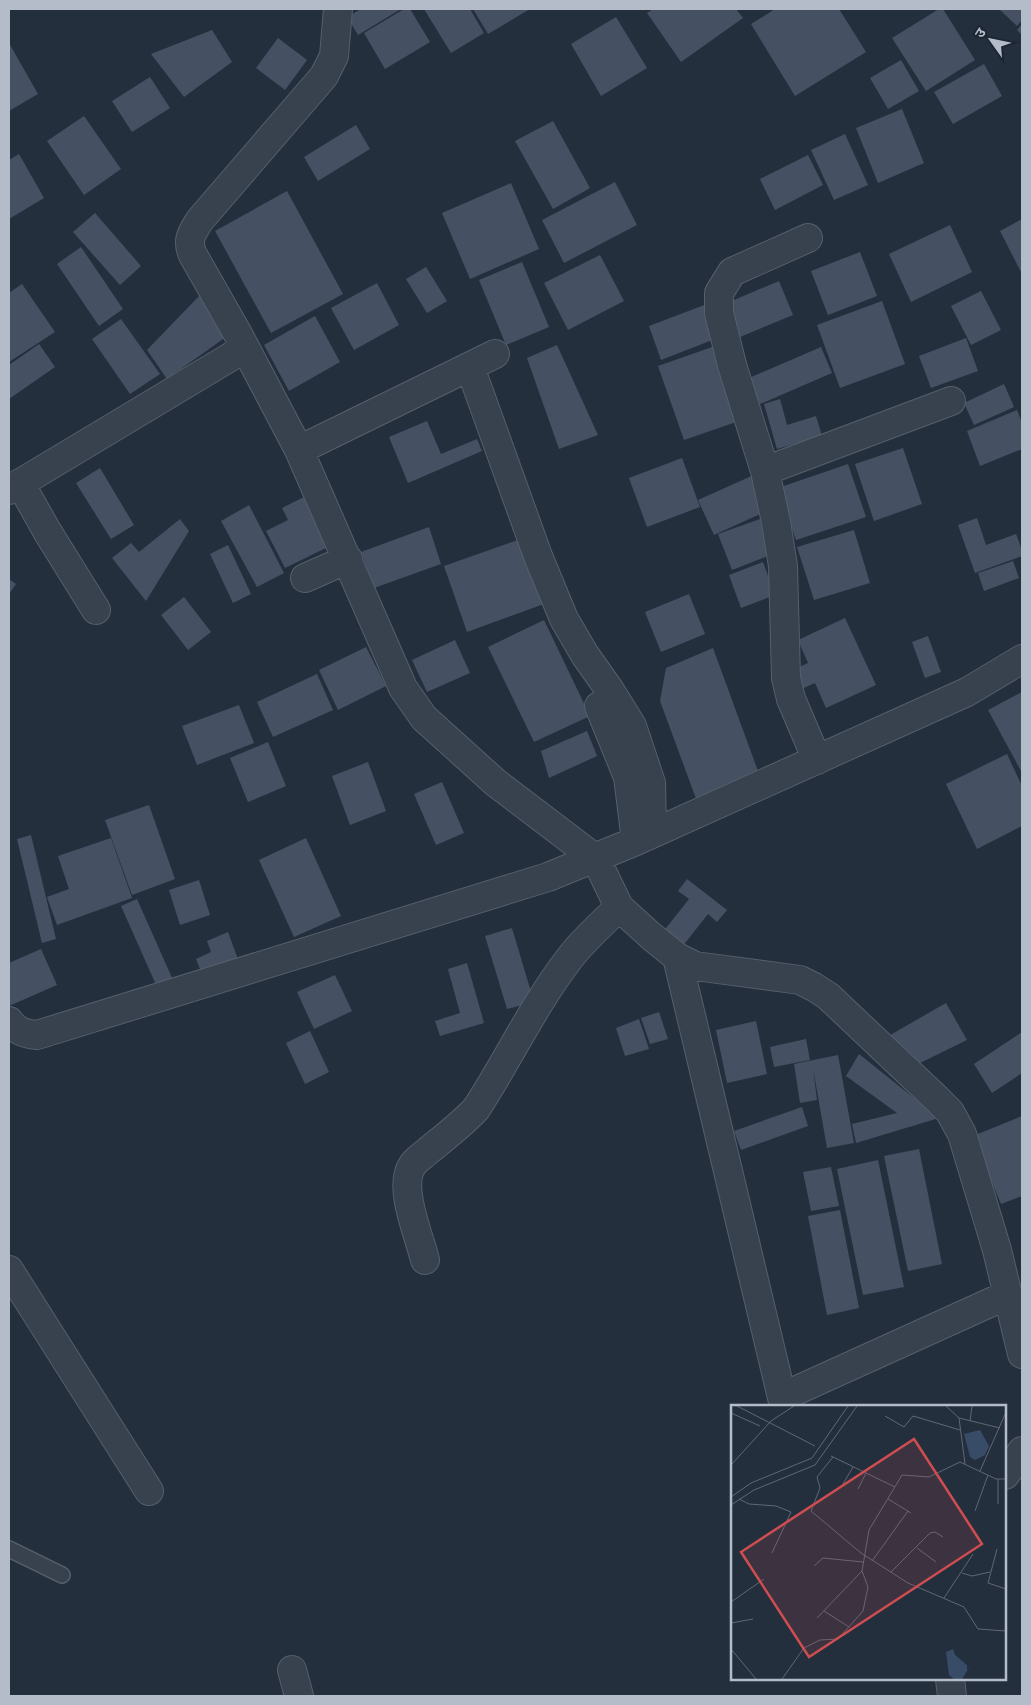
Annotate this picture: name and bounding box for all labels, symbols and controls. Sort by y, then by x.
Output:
north arrow [966,15,1016,65]
text: उ [971,24,990,41]
inset map [731,1405,1006,1680]

